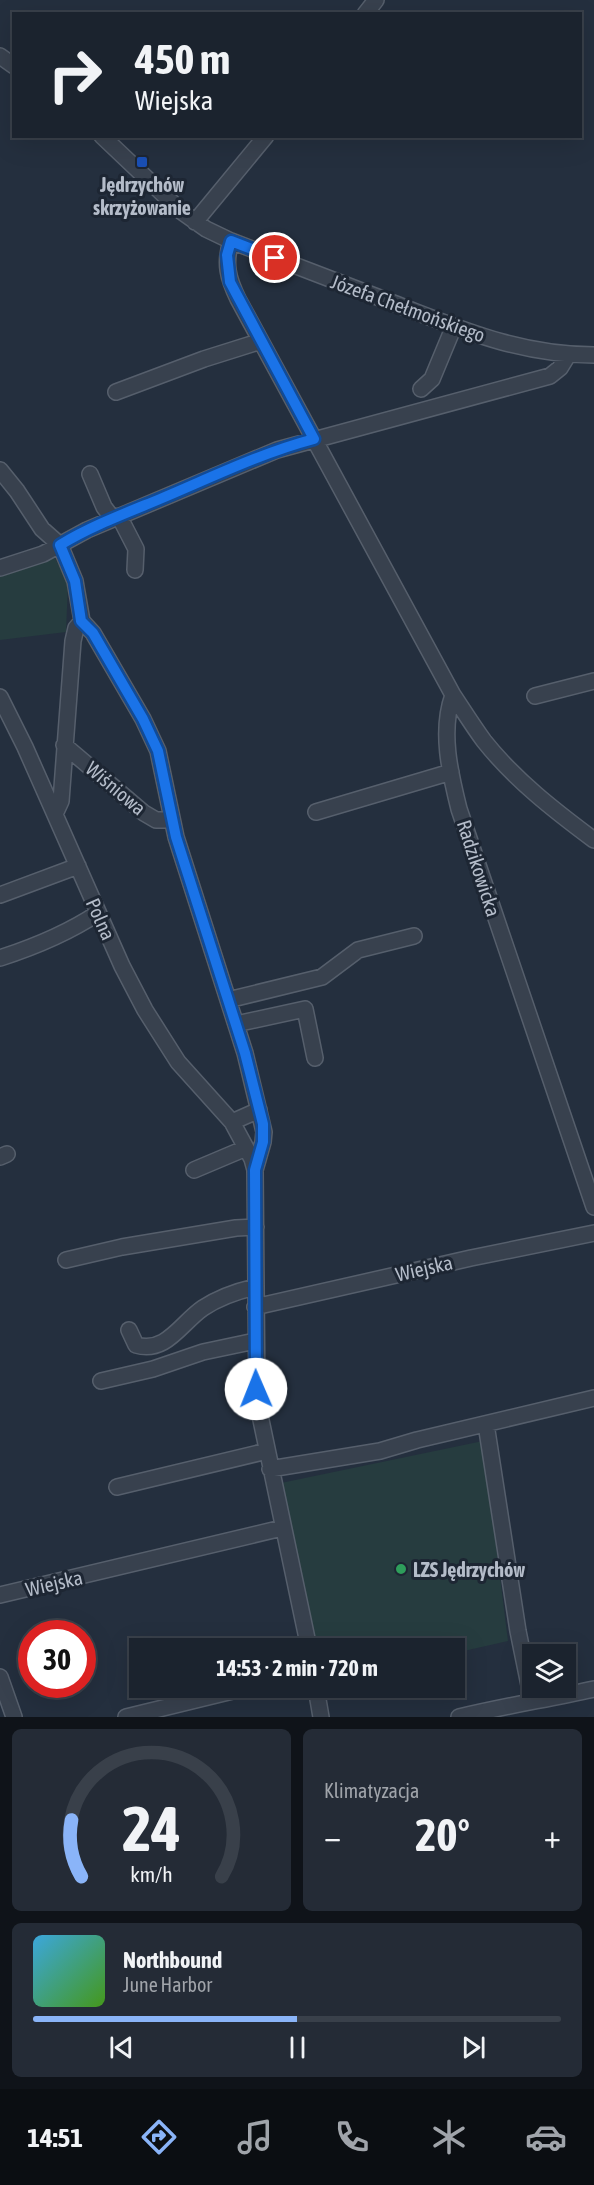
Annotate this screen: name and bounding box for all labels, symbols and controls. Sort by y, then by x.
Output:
text: 450 m [135,35,230,83]
icon: right [36,36,114,114]
text: Wiejska [135,85,213,116]
marker: Jędrzychów skrzyżowanie [135,155,149,169]
place label: Jędrzychów skrzyżowanie [93,173,191,219]
pin [249,232,300,283]
icon: arrive [258,241,291,274]
street label: Józefa Chełmońskiego [328,269,488,347]
street label: Wiśniowa [82,756,150,820]
street label: Radzikowicka [453,817,505,919]
street label: Polna [82,895,120,943]
street label: Wiejska [393,1250,455,1286]
position arrow [224,1357,288,1421]
place label: LZS Jędrzychów [413,1558,525,1581]
marker: LZS Jędrzychów [394,1562,408,1576]
street label: Wiejska [23,1565,85,1601]
speed limit sign: 30 [18,1620,96,1698]
map controls [522,1644,576,1698]
button: layers [522,1644,576,1698]
text: 14:53 · 2 min · 720 m [216,1655,378,1681]
text: Klimatyzacja [324,1779,419,1802]
text: 24 [122,1793,181,1864]
text: 20° [415,1809,470,1861]
text: − [324,1817,341,1855]
text: + [544,1817,561,1855]
text: km/h [130,1862,173,1887]
text: Northbound [123,1947,222,1973]
text: June Harbor [123,1973,212,1996]
icon: previous [105,2031,138,2064]
icon: pause [281,2031,314,2064]
icon: next [457,2031,490,2064]
icon: directions [138,2116,180,2158]
icon: music [234,2116,276,2158]
icon: phone [331,2116,373,2158]
icon: climate [428,2116,470,2158]
icon: car [525,2116,567,2158]
text: 14:51 [27,2122,83,2153]

